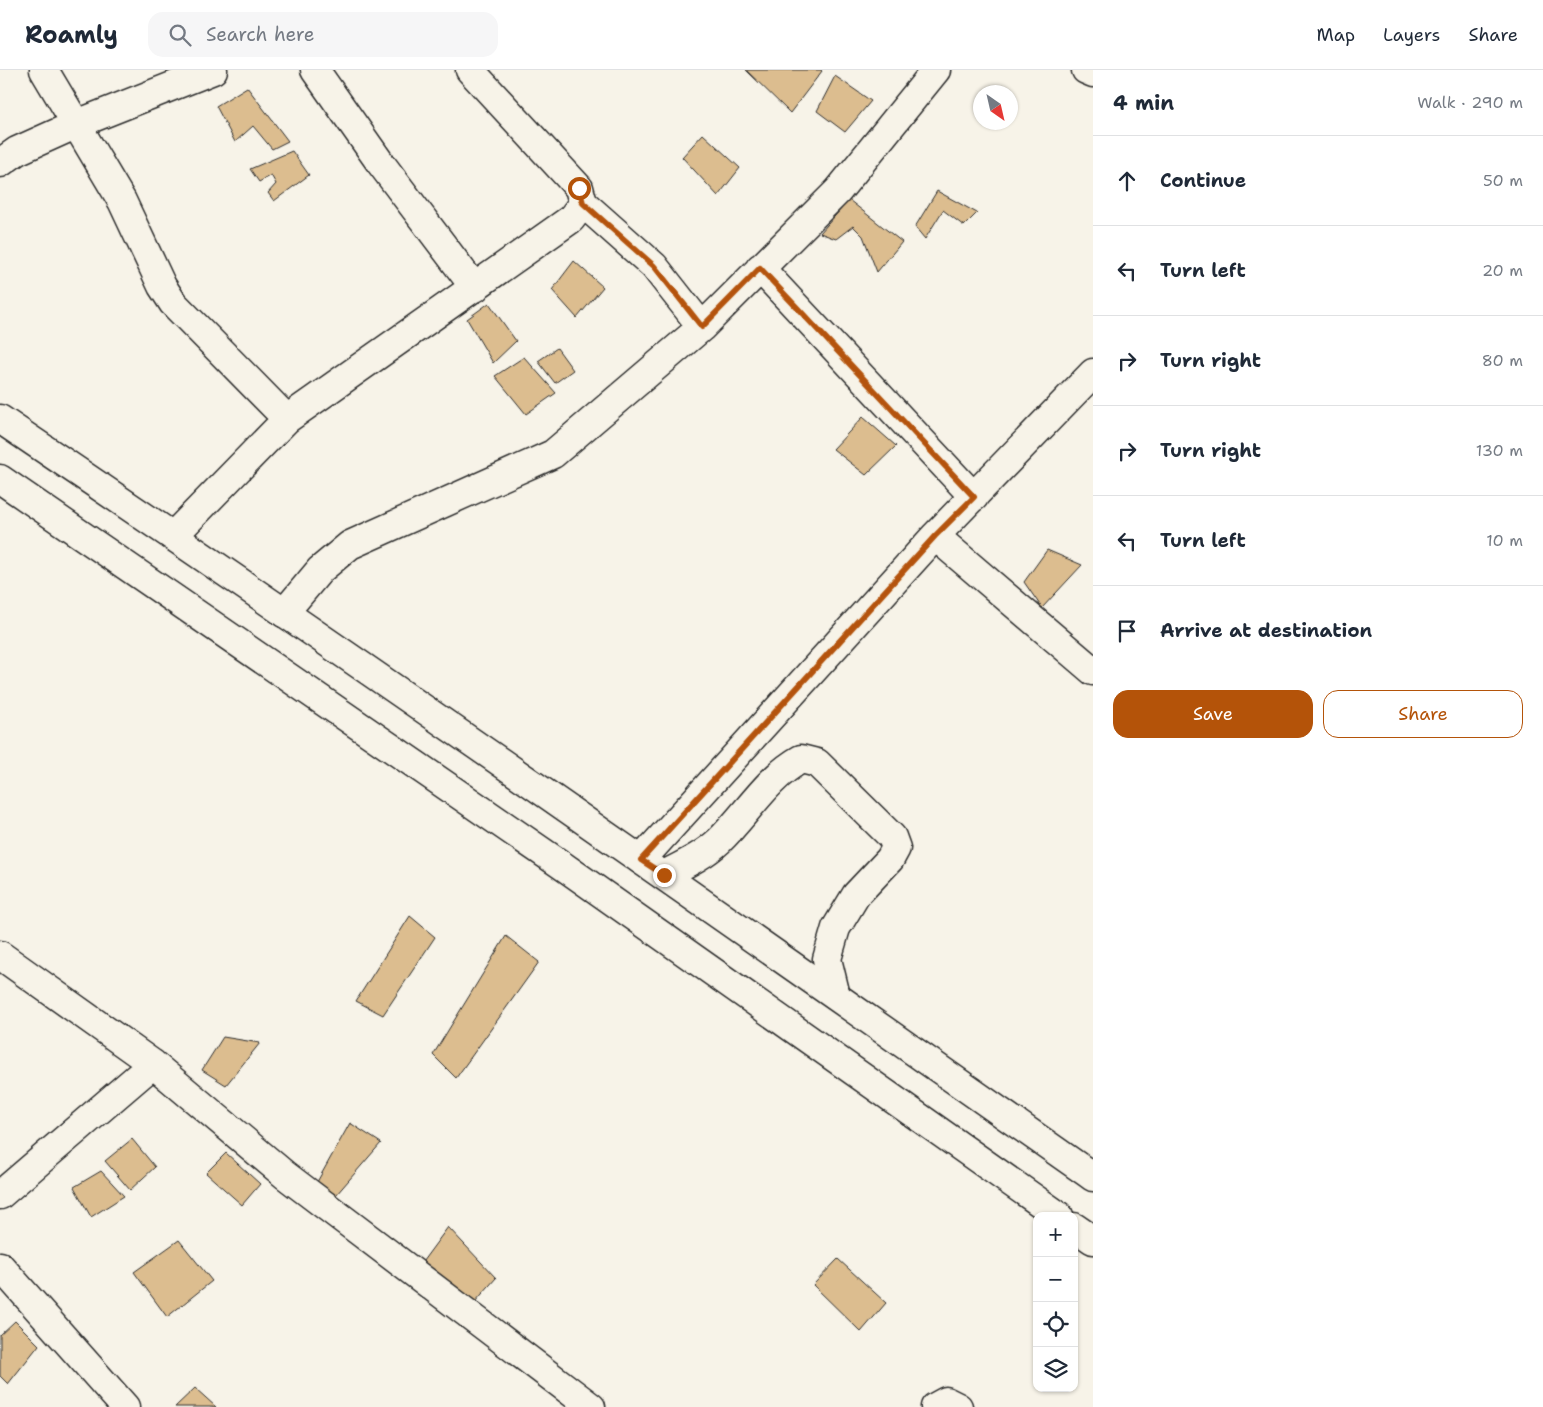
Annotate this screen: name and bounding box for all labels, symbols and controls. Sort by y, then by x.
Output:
search box [148,12,498,57]
text: Roamly [25,19,118,51]
icon: search [166,21,194,49]
text: Search here [206,22,315,47]
text: Map [1317,23,1355,47]
text: Layers [1383,23,1440,47]
text: Share [1468,23,1518,47]
north arrow [973,85,1018,130]
text: 4 min [1113,89,1174,117]
text: Walk · 290 m [1417,92,1523,113]
icon: ahead [1113,167,1141,195]
text: Continue [1160,168,1246,193]
text: 50 m [1483,170,1523,191]
route start [568,177,591,200]
icon: left [1113,257,1141,285]
text: Turn left [1160,258,1246,283]
text: 20 m [1482,260,1523,281]
icon: right [1113,347,1141,375]
text: Turn right [1160,348,1261,373]
text: 80 m [1482,350,1523,371]
icon: right [1113,437,1141,465]
text: Turn right [1160,438,1261,463]
text: 130 m [1476,440,1523,461]
icon: left [1113,527,1141,555]
text: Turn left [1160,528,1246,553]
text: 10 m [1486,530,1523,551]
icon: arrive [1113,617,1141,645]
text: Arrive at destination [1160,618,1372,643]
button: Save [1113,690,1313,738]
button: Share [1323,690,1523,738]
route end [653,864,676,887]
map controls [1033,1212,1078,1392]
button: + [1033,1212,1078,1257]
button: − [1033,1257,1078,1302]
button: locate [1033,1302,1078,1347]
button: layers [1033,1347,1078,1392]

